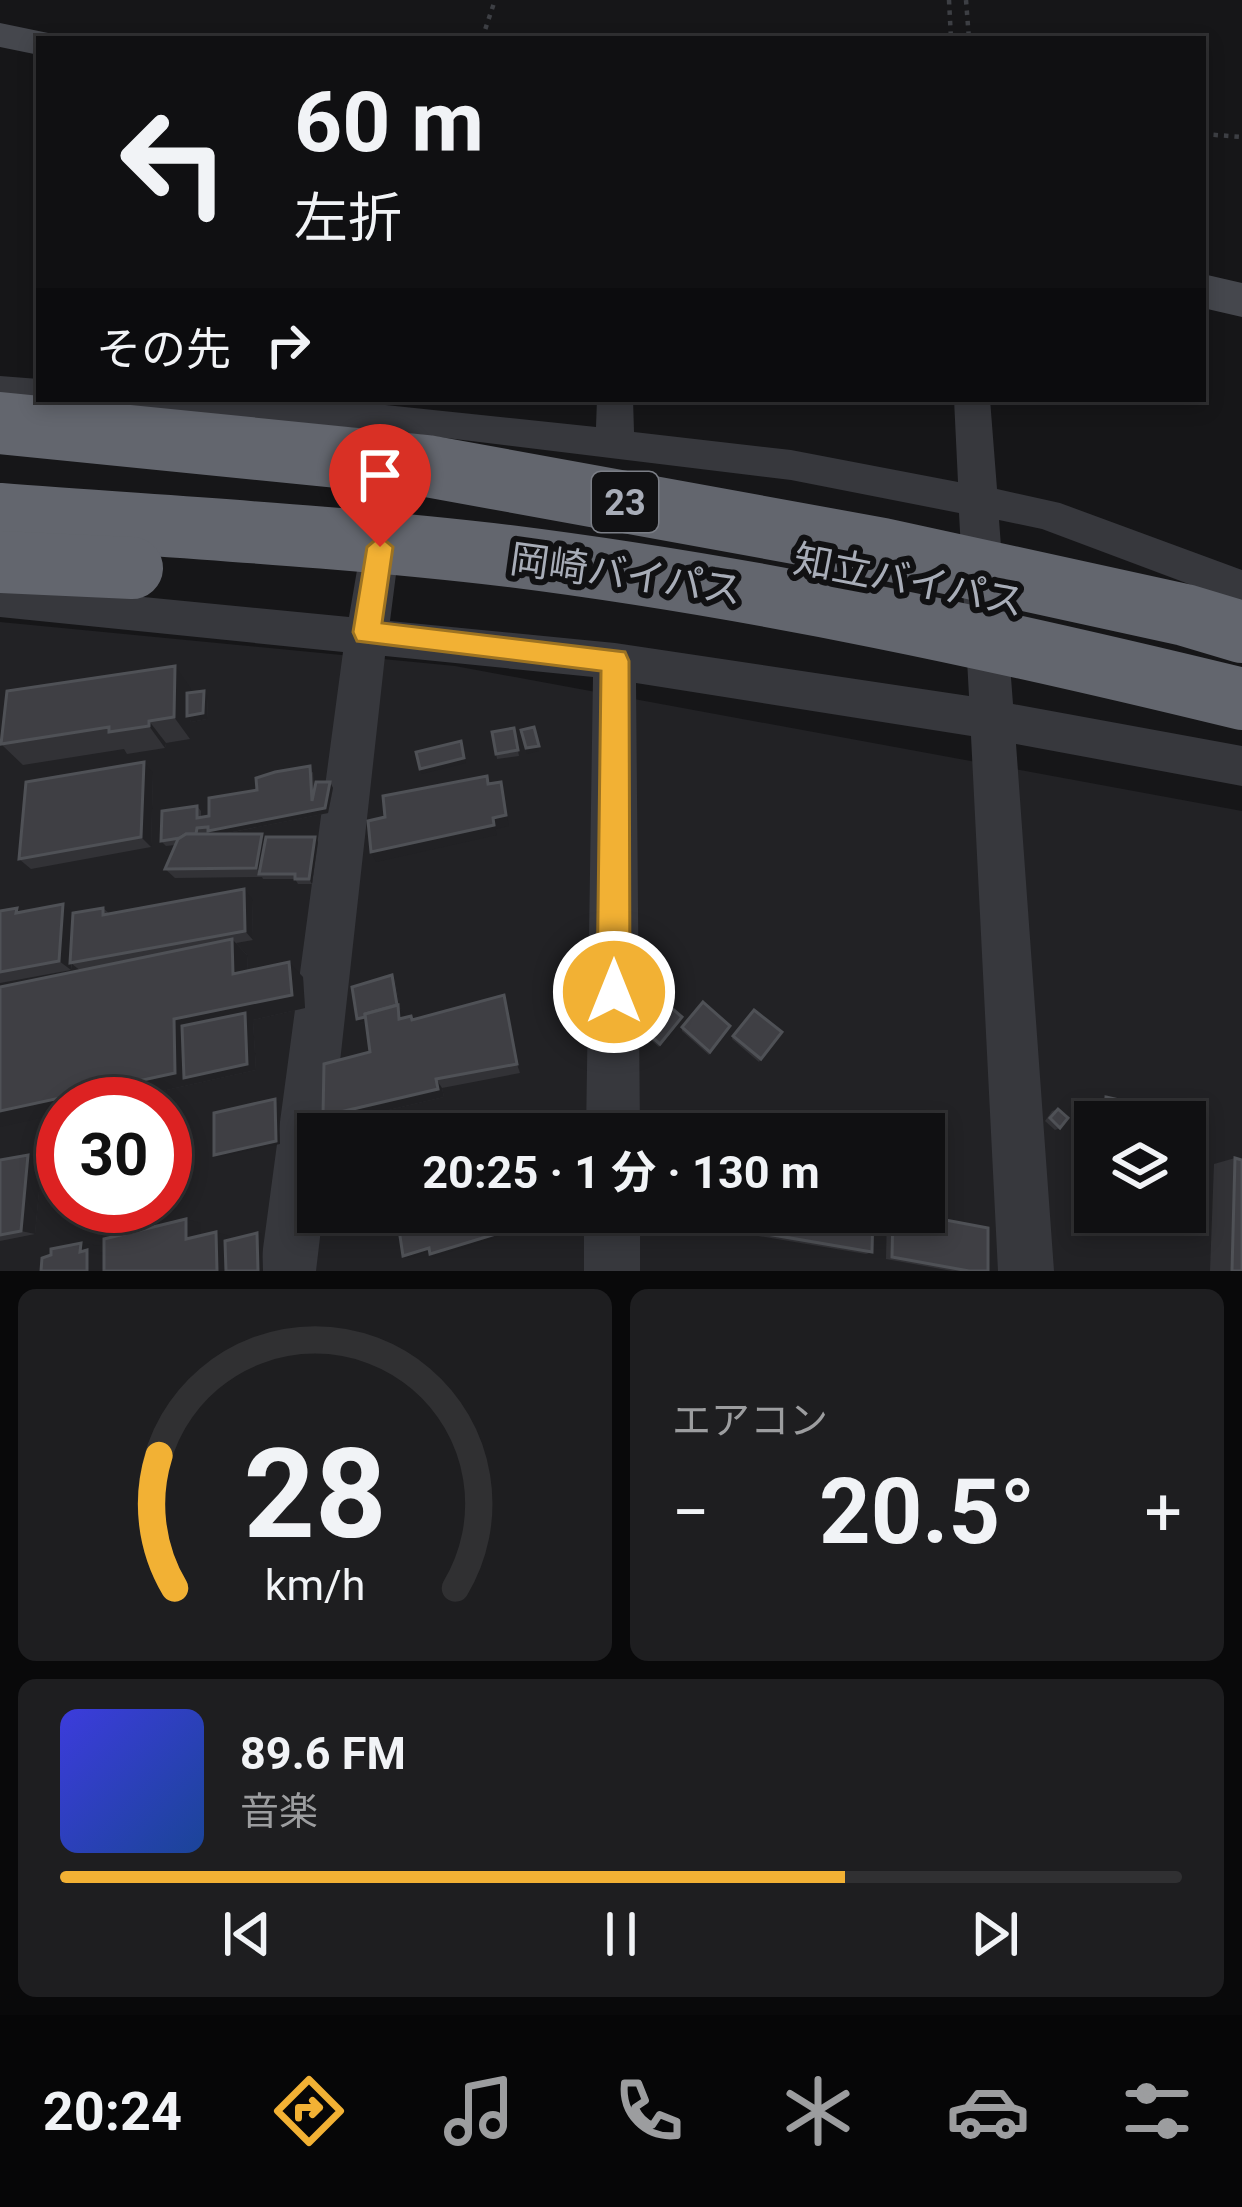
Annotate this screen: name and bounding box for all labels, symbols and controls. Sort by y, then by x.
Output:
text: 60 m [294,73,484,172]
icon: left [96,84,252,240]
text: 左折 [294,187,402,250]
icon: right [255,312,321,378]
text: その先 [96,323,231,376]
pin [329,424,431,547]
icon: arrive [347,442,413,508]
road number: 23 [592,472,658,532]
street label: 岡崎バイパス [507,536,745,614]
street label: 知立バイパス [790,536,1028,626]
position arrow [551,929,677,1055]
speed limit sign: 30 [36,1077,192,1233]
map controls [1074,1101,1206,1233]
button: layers [1074,1101,1206,1233]
text: 20:25 · 1 分 · 130 m [422,1146,820,1199]
text: エアコン [672,1398,828,1444]
text: 28 [243,1421,387,1567]
text: 20.5° [819,1460,1035,1565]
text: − [672,1474,710,1551]
text: + [1145,1474,1182,1551]
text: km/h [265,1560,365,1610]
text: 89.6 FM [240,1727,406,1780]
text: 音楽 [240,1789,318,1835]
icon: previous [214,1901,280,1967]
icon: pause [588,1901,654,1967]
icon: next [962,1901,1028,1967]
icon: directions [267,2069,351,2153]
icon: music [437,2069,521,2153]
icon: phone [607,2069,691,2153]
icon: climate [776,2069,860,2153]
icon: car [946,2069,1030,2153]
icon: filters [1115,2069,1199,2153]
text: 20:24 [43,2080,182,2143]

